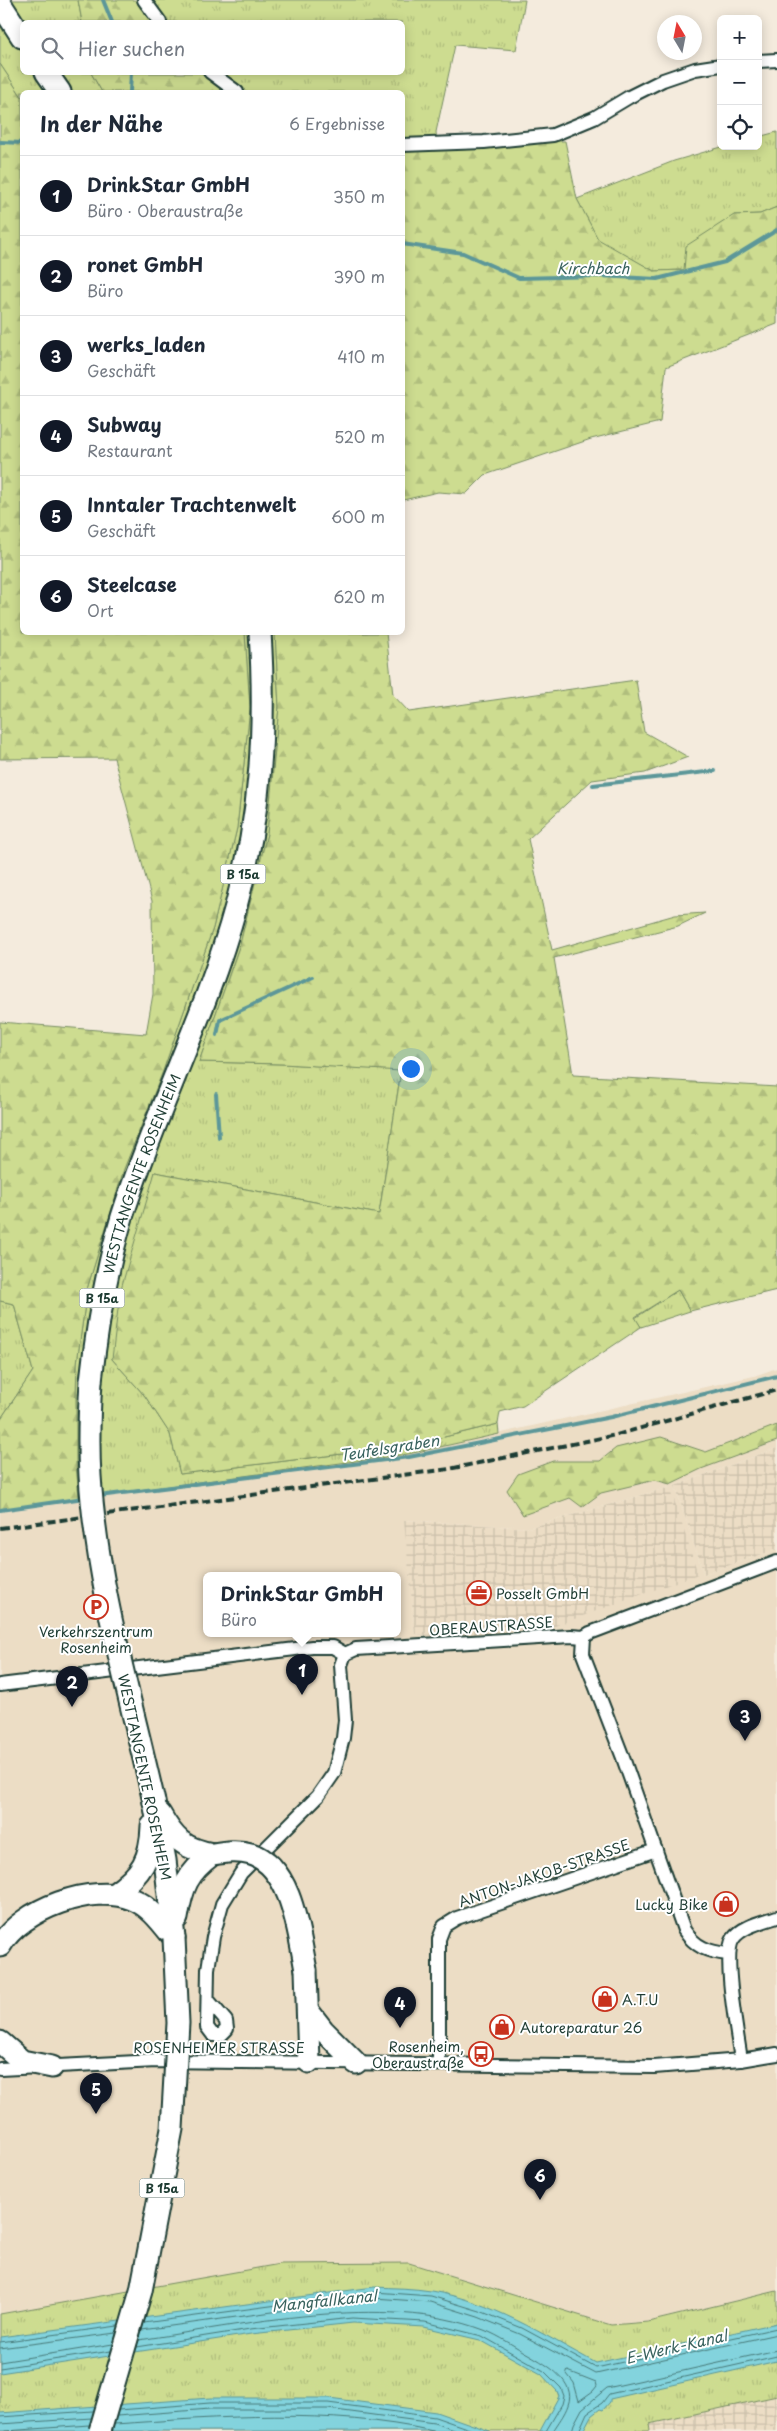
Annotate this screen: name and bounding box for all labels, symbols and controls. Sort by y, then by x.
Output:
north arrow [657,15,702,60]
map controls [717,15,762,150]
button: + [717,15,762,60]
search box [20,20,405,75]
icon: search [38,34,66,62]
text: Hier suchen [78,34,185,62]
button: − [717,60,762,105]
button: locate [717,105,762,150]
text: In der Nähe [40,107,162,139]
text: 6 Ergebnisse [289,111,385,135]
text: DrinkStar GmbH [87,170,250,198]
text: 1 [52,184,60,208]
text: 350 m [333,184,385,208]
text: Büro · Oberaustraße [87,198,243,222]
text: ronet GmbH [87,250,203,278]
water label: Kirchbach [557,256,630,279]
text: 2 [50,264,62,288]
text: 390 m [334,264,385,288]
text: Büro [87,278,123,302]
text: werks_laden [87,330,206,358]
text: 3 [51,344,61,368]
text: 410 m [337,344,385,368]
text: Geschäft [87,358,156,382]
text: Subway [87,410,161,438]
text: 4 [51,424,61,448]
text: 520 m [334,424,385,448]
text: Restaurant [87,438,173,462]
text: Inntaler Trachtenwelt [87,490,297,518]
text: 5 [51,504,61,528]
text: 600 m [331,504,385,528]
text: Geschäft [87,518,156,542]
text: Steelcase [87,570,177,598]
text: 6 [50,584,62,608]
text: 620 m [333,584,385,608]
text: Ort [87,598,114,622]
road number: B 15a [220,864,266,884]
your location [398,1056,424,1082]
street label: WESTTANGENTE ROSENHEIM [97,1071,185,1276]
road number: B 15a [80,1289,124,1308]
water label: Teufelsgraben [337,1428,441,1466]
popup [203,1572,401,1637]
text: DrinkStar GmbH [221,1579,383,1607]
office icon: Posselt GmbH [466,1580,492,1606]
place label: Posselt GmbH [496,1583,589,1604]
parking icon: Verkehrszentrum Rosenheim [83,1594,109,1620]
text: Büro [221,1607,257,1631]
street label: OBERAUSTRASSE [428,1611,554,1641]
place label: Verkehrszentrum Rosenheim [39,1621,153,1658]
pin: 1 [286,1654,318,1695]
pin: 2 [56,1666,88,1707]
street label: WESTTANGENTE ROSENHEIM [113,1672,177,1882]
pin: 3 [729,1700,761,1741]
street label: ANTON-JAKOB-STRASSE [456,1834,632,1912]
shop icon: Lucky Bike [713,1891,739,1917]
place label: Lucky Bike [635,1894,708,1915]
shop icon: A.T.U [592,1986,618,2012]
pin: 4 [384,1987,416,2028]
place label: A.T.U [622,1989,658,2010]
shop icon: Autoreparatur 26 [489,2014,515,2040]
place label: Autoreparatur 26 [520,2017,642,2038]
place label: Rosenheim, Oberaustraße [372,2036,464,2073]
street label: ROSENHEIMER STRASSE [133,2037,305,2058]
bus stop icon: Rosenheim, Oberaustraße [468,2041,494,2067]
pin: 5 [80,2073,112,2114]
pin: 6 [524,2159,556,2200]
road number: B 15a [140,2178,184,2198]
water label: Mangfallkanal [270,2283,380,2317]
water label: E-Werk-Kanal [623,2322,732,2369]

